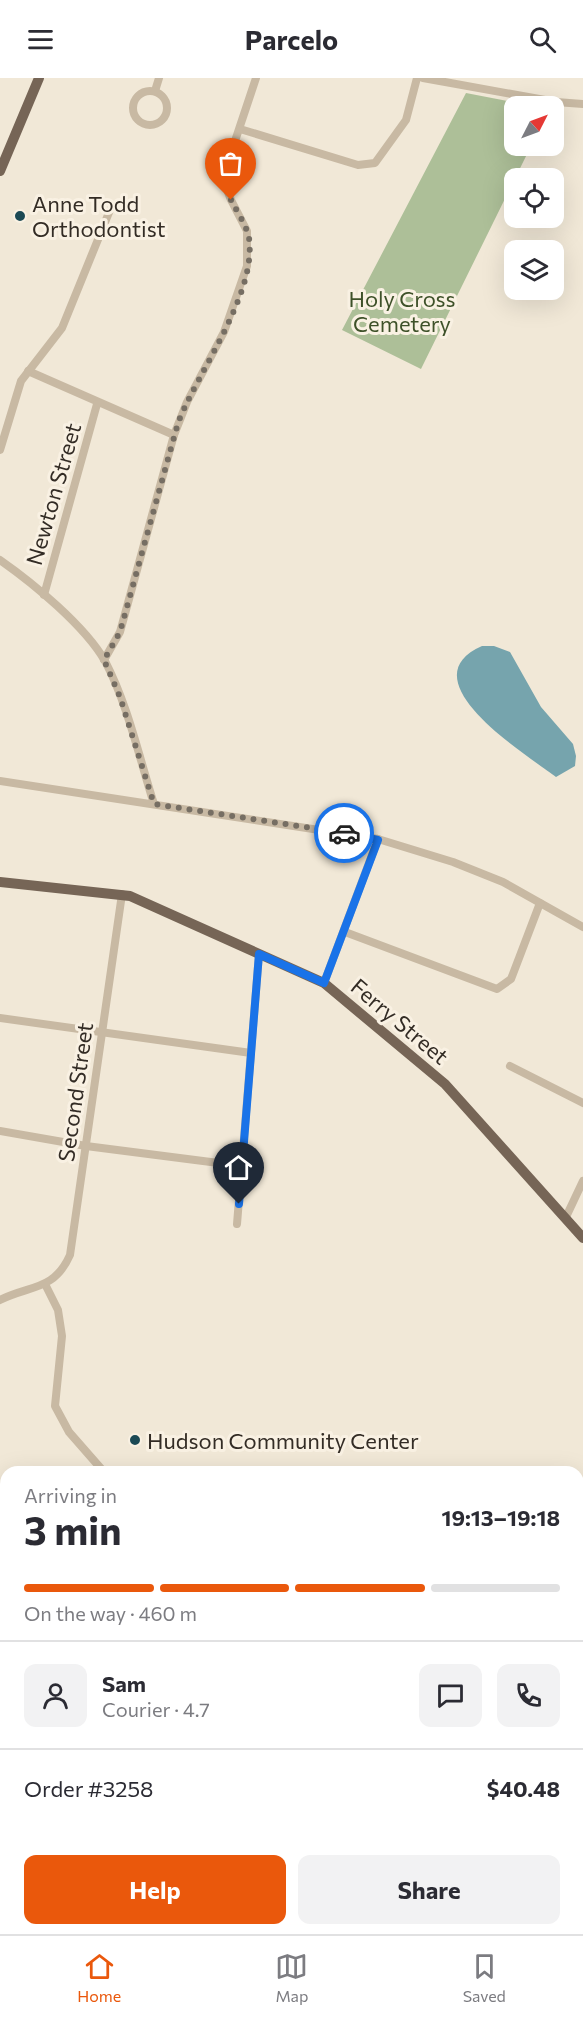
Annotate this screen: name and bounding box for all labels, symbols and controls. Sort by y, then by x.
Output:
icon: menu [24,23,57,56]
text: Parcelo [245,23,338,56]
icon: search [526,23,559,56]
north arrow [504,96,564,156]
map controls [504,96,564,300]
pin [205,138,256,200]
icon: bag [214,147,247,180]
button: locate [504,168,564,228]
place label: Anne Todd Orthodontist [32,190,166,242]
marker: Anne Todd Orthodontist [13,209,27,223]
button: layers [504,240,564,300]
park label: Holy Cross Cemetery [348,285,456,337]
street label: Newton Street [20,420,86,568]
courier [314,803,374,863]
icon: car [328,817,361,850]
street label: Ferry Street [346,972,454,1070]
street label: Second Street [52,1021,98,1163]
pin [213,1142,264,1204]
icon: home [222,1151,255,1184]
place label: Hudson Community Center [147,1427,419,1454]
marker: Hudson Community Center [128,1433,142,1447]
text: Arriving in [24,1483,117,1507]
text: 19:13–19:18 [441,1504,560,1531]
text: 3 min [24,1505,122,1553]
text: On the way · 460 m [24,1601,197,1625]
button: person [24,1664,87,1727]
button: chat [419,1664,482,1727]
button: phone [497,1664,560,1727]
text: Sam [102,1670,146,1697]
text: Courier · 4.7 [102,1697,210,1721]
text: Order #3258 [24,1775,153,1802]
text: $40.48 [487,1775,560,1802]
button: Help [24,1855,286,1924]
button: Share [298,1855,560,1924]
tab: Home [77,1950,121,2005]
tab: Map [275,1950,308,2005]
tab: Saved [463,1950,506,2005]

